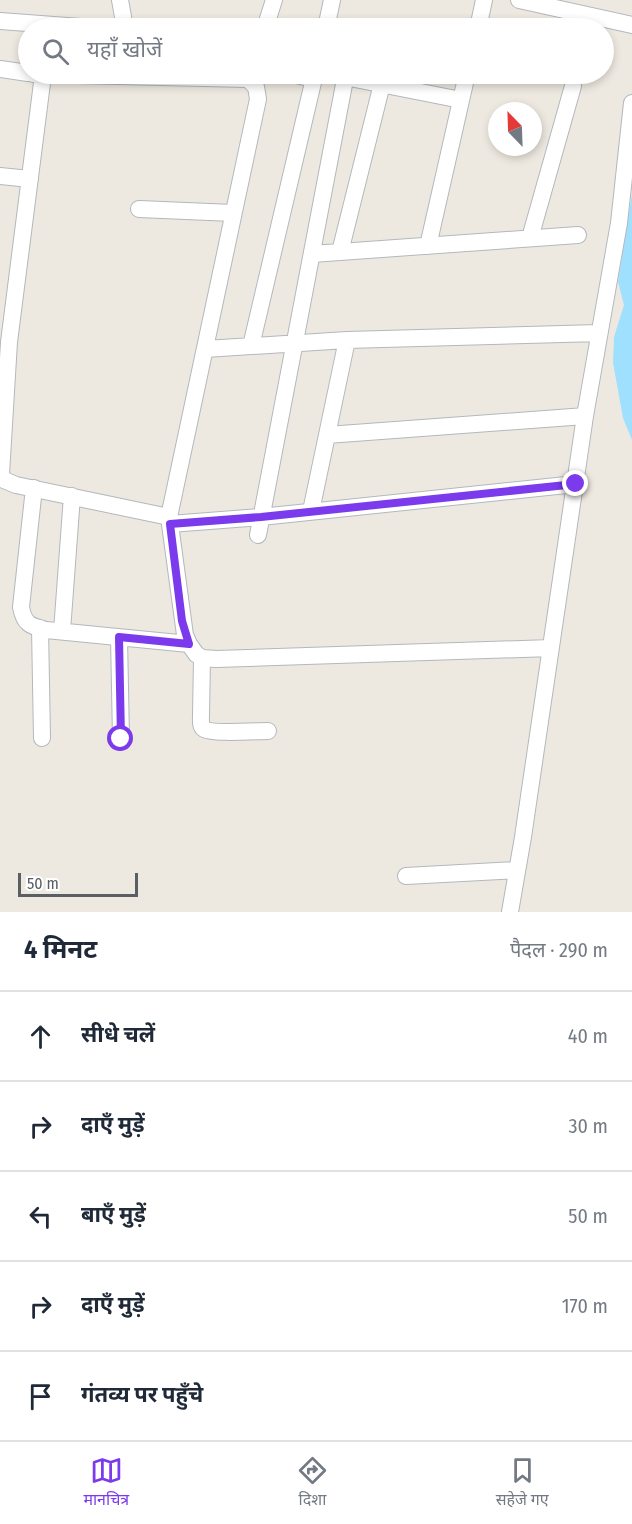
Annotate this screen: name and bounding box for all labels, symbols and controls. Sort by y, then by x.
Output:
search box [18,18,614,84]
icon: search [39,35,72,68]
text: यहाँ खोजें [87,36,162,63]
north arrow [488,102,542,156]
route end [562,470,588,496]
route start [107,725,133,751]
scale bar [18,870,138,898]
text: 50 m [27,874,59,893]
text: 4 मिनट [24,934,97,965]
text: पैदल · 290 m [510,938,608,962]
icon: ahead [24,1020,57,1053]
text: सीधे चलें [81,1021,155,1048]
text: 40 m [568,1024,608,1048]
icon: right [24,1110,57,1143]
text: दाएँ मुड़ें [81,1111,145,1138]
text: 30 m [568,1114,608,1138]
icon: left [24,1200,57,1233]
text: बाएँ मुड़ें [81,1201,146,1228]
text: 50 m [568,1204,608,1228]
icon: right [24,1290,57,1323]
text: दाएँ मुड़ें [81,1291,145,1318]
text: 170 m [562,1294,608,1318]
icon: arrive [24,1380,57,1413]
text: गंतव्य पर पहुँचे [81,1381,203,1408]
tab: मानचित्र [83,1454,129,1512]
tab: दिशा [296,1454,329,1512]
tab: सहेजे गए [496,1454,549,1512]

